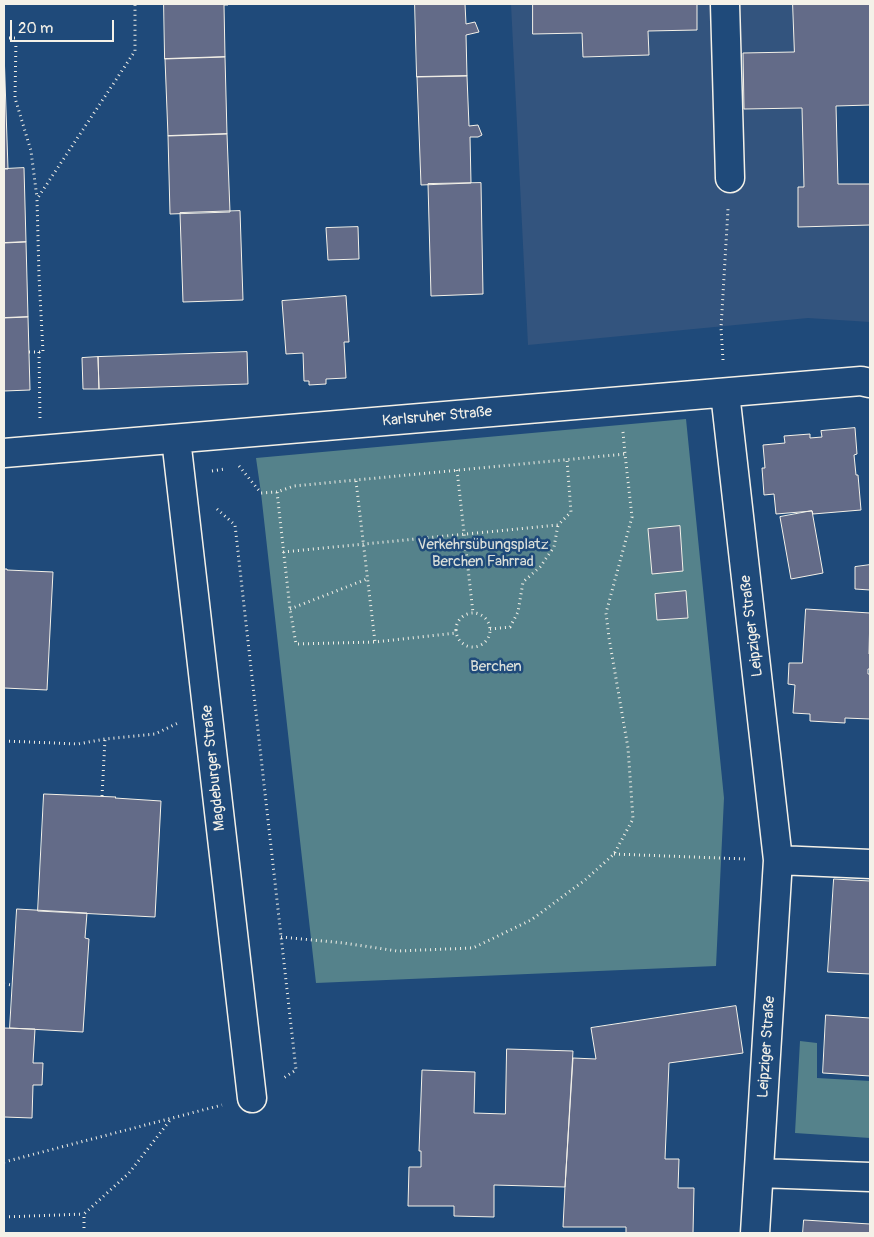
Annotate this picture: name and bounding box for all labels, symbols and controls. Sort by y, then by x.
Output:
scale bar [12,10,116,42]
text: 20 m [18,19,53,38]
street label: Karlsruher Straße [381,403,493,431]
park label: Verkehrsübungsplatz Berchen Fahrrad [418,536,548,571]
street label: Leipziger Straße [737,574,767,678]
park label: Berchen [470,658,522,676]
street label: Magdeburger Straße [198,704,230,832]
street label: Leipziger Straße [754,995,780,1099]

